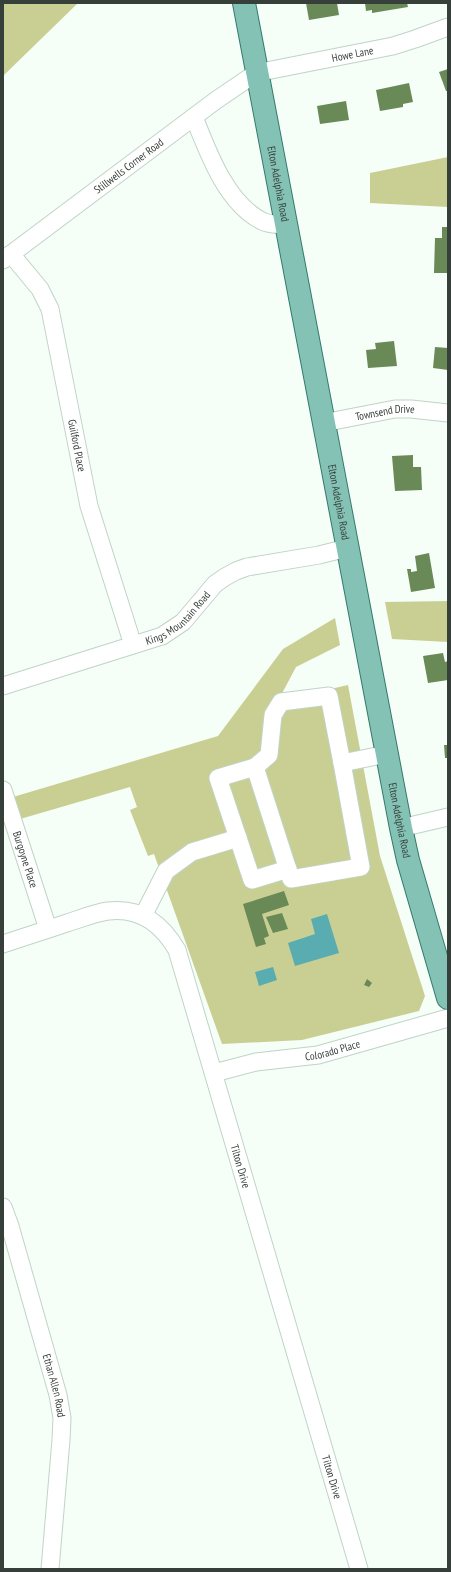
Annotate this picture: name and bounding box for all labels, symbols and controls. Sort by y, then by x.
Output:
street label: Howe Lane [330,43,375,65]
street label: Stillwells Corner Road [91,135,166,196]
street label: Elton Adelphia Road [264,145,292,223]
street label: Townsend Drive [354,402,416,424]
street label: Guilford Place [65,418,89,473]
street label: Elton Adelphia Road [325,463,353,541]
street label: Kings Mountain Road [144,588,213,648]
street label: Elton Adelphia Road [386,781,414,860]
street label: Burgoyne Place [10,829,41,890]
street label: Colorado Place [304,1036,362,1063]
street label: Tilton Drive [228,1143,254,1190]
street label: Ethan Allen Road [40,1352,69,1419]
street label: Tilton Drive [319,1454,345,1501]

